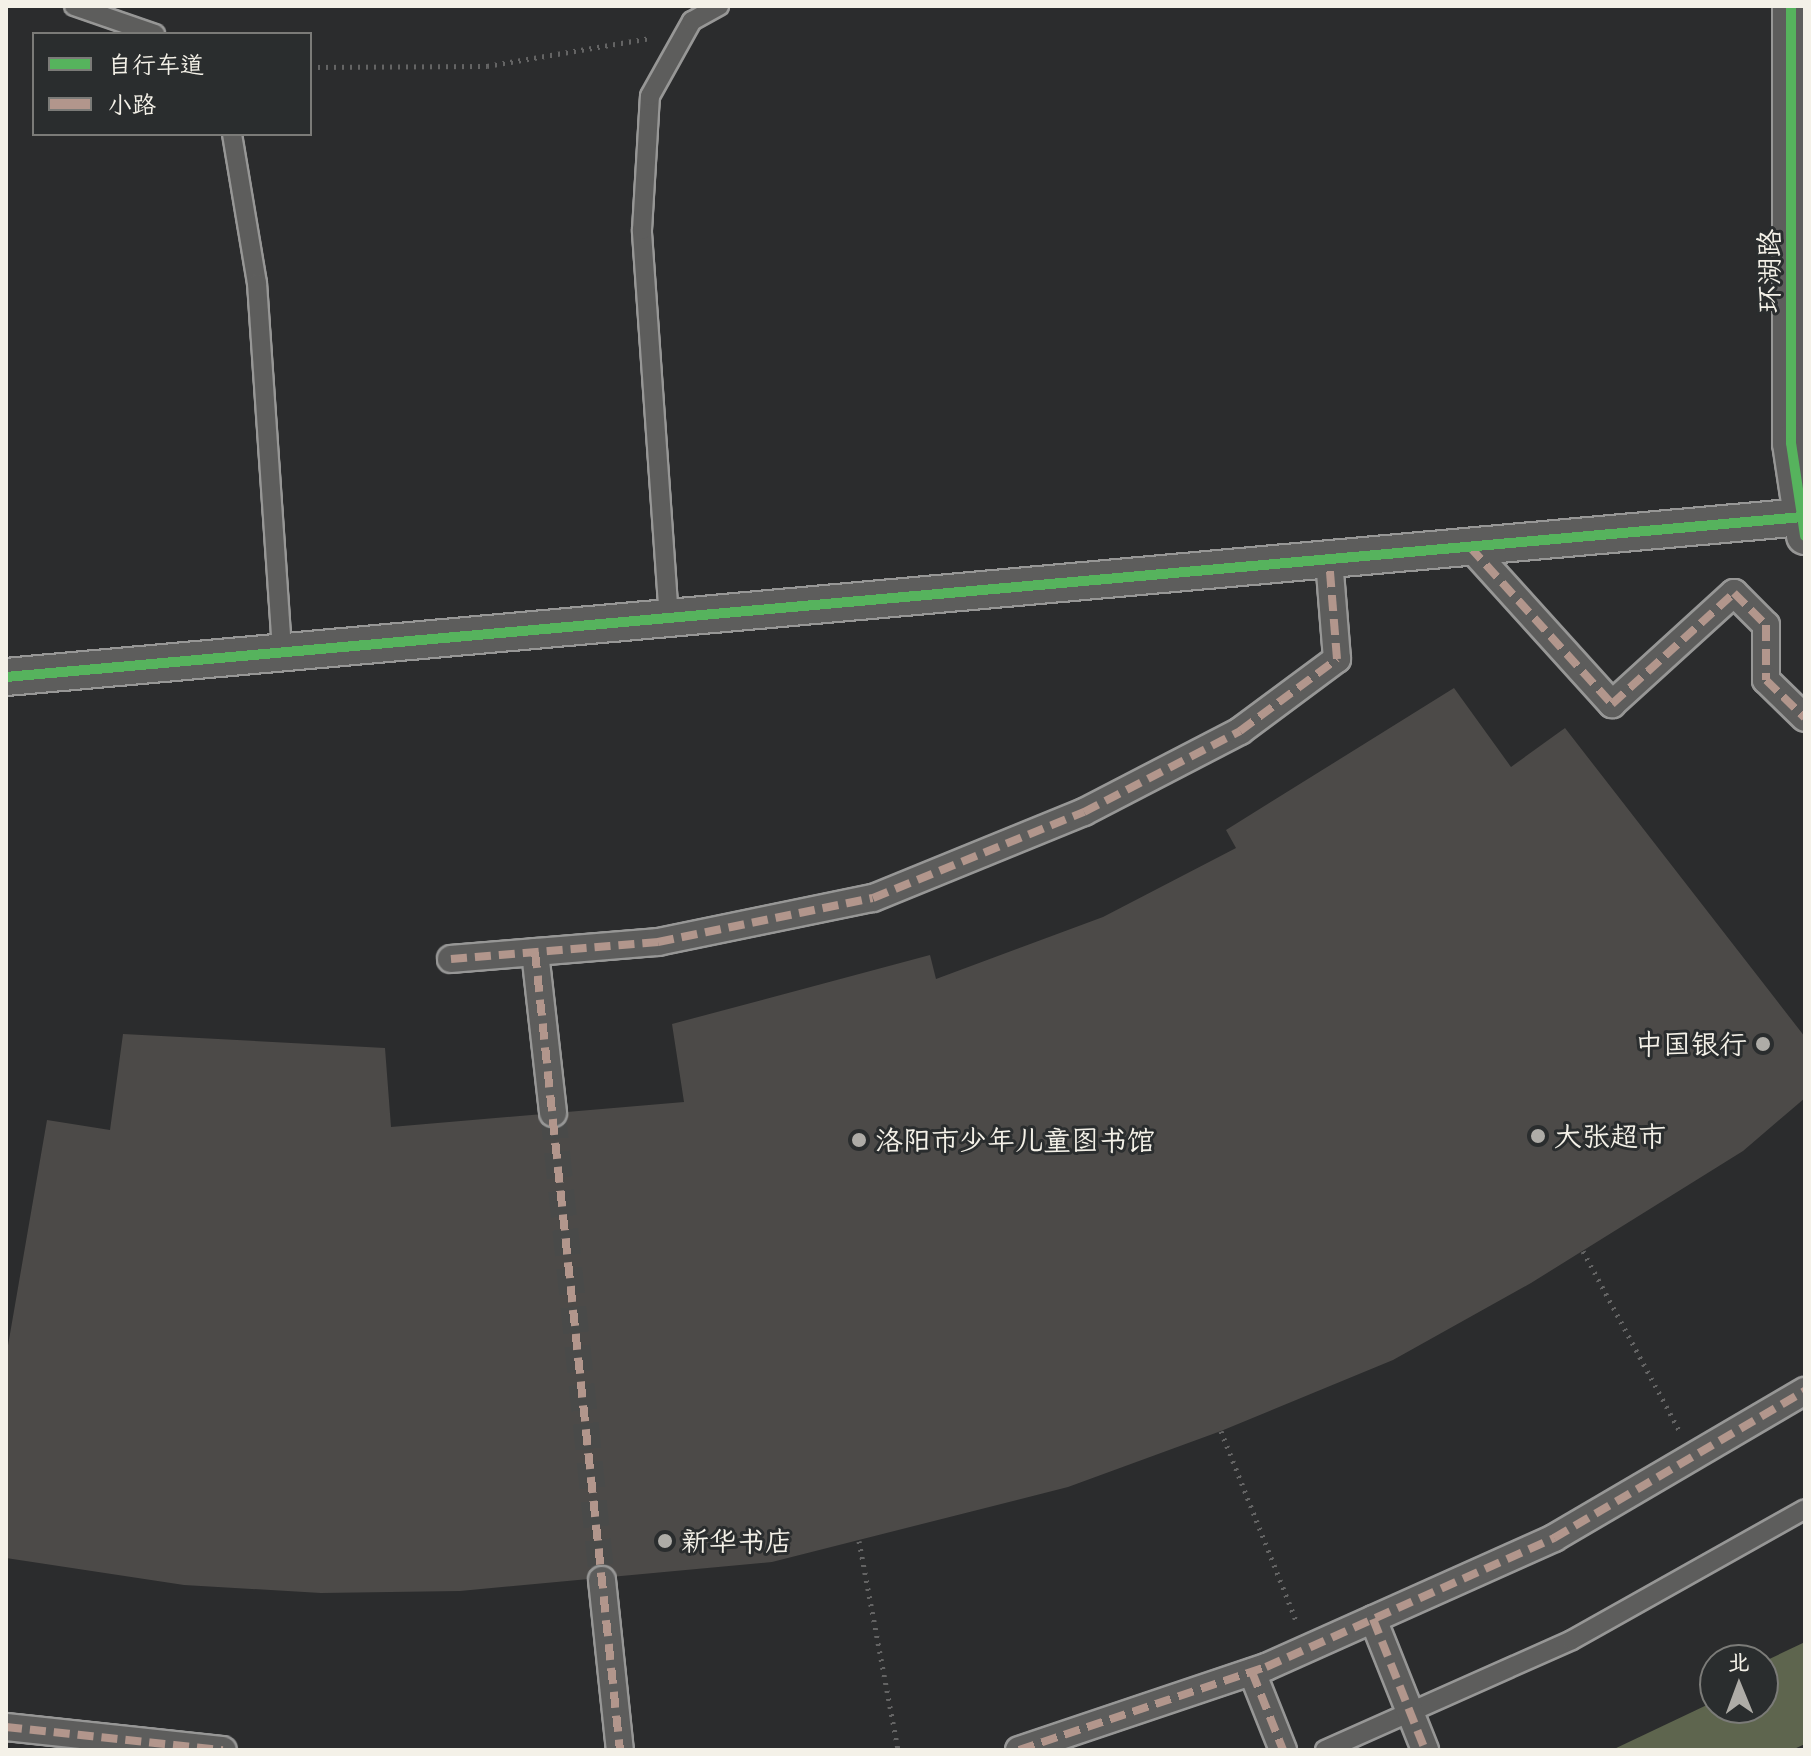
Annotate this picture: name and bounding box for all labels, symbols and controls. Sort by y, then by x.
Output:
legend [32,32,312,136]
text: 自行车道 [108,49,204,79]
text: 小路 [108,89,156,119]
street label: 环湖路 [1752,229,1786,313]
place label: 中国银行 [1635,1027,1747,1061]
marker: 中国银行 [1754,1035,1772,1053]
place label: 大张超市 [1554,1119,1666,1153]
place label: 洛阳市少年儿童图书馆 [875,1123,1155,1157]
marker: 大张超市 [1529,1127,1547,1145]
marker: 洛阳市少年儿童图书馆 [850,1131,868,1149]
place label: 新华书店 [681,1524,793,1558]
marker: 新华书店 [656,1532,674,1550]
north arrow [1699,1644,1779,1724]
text: 北 [1727,1648,1750,1676]

